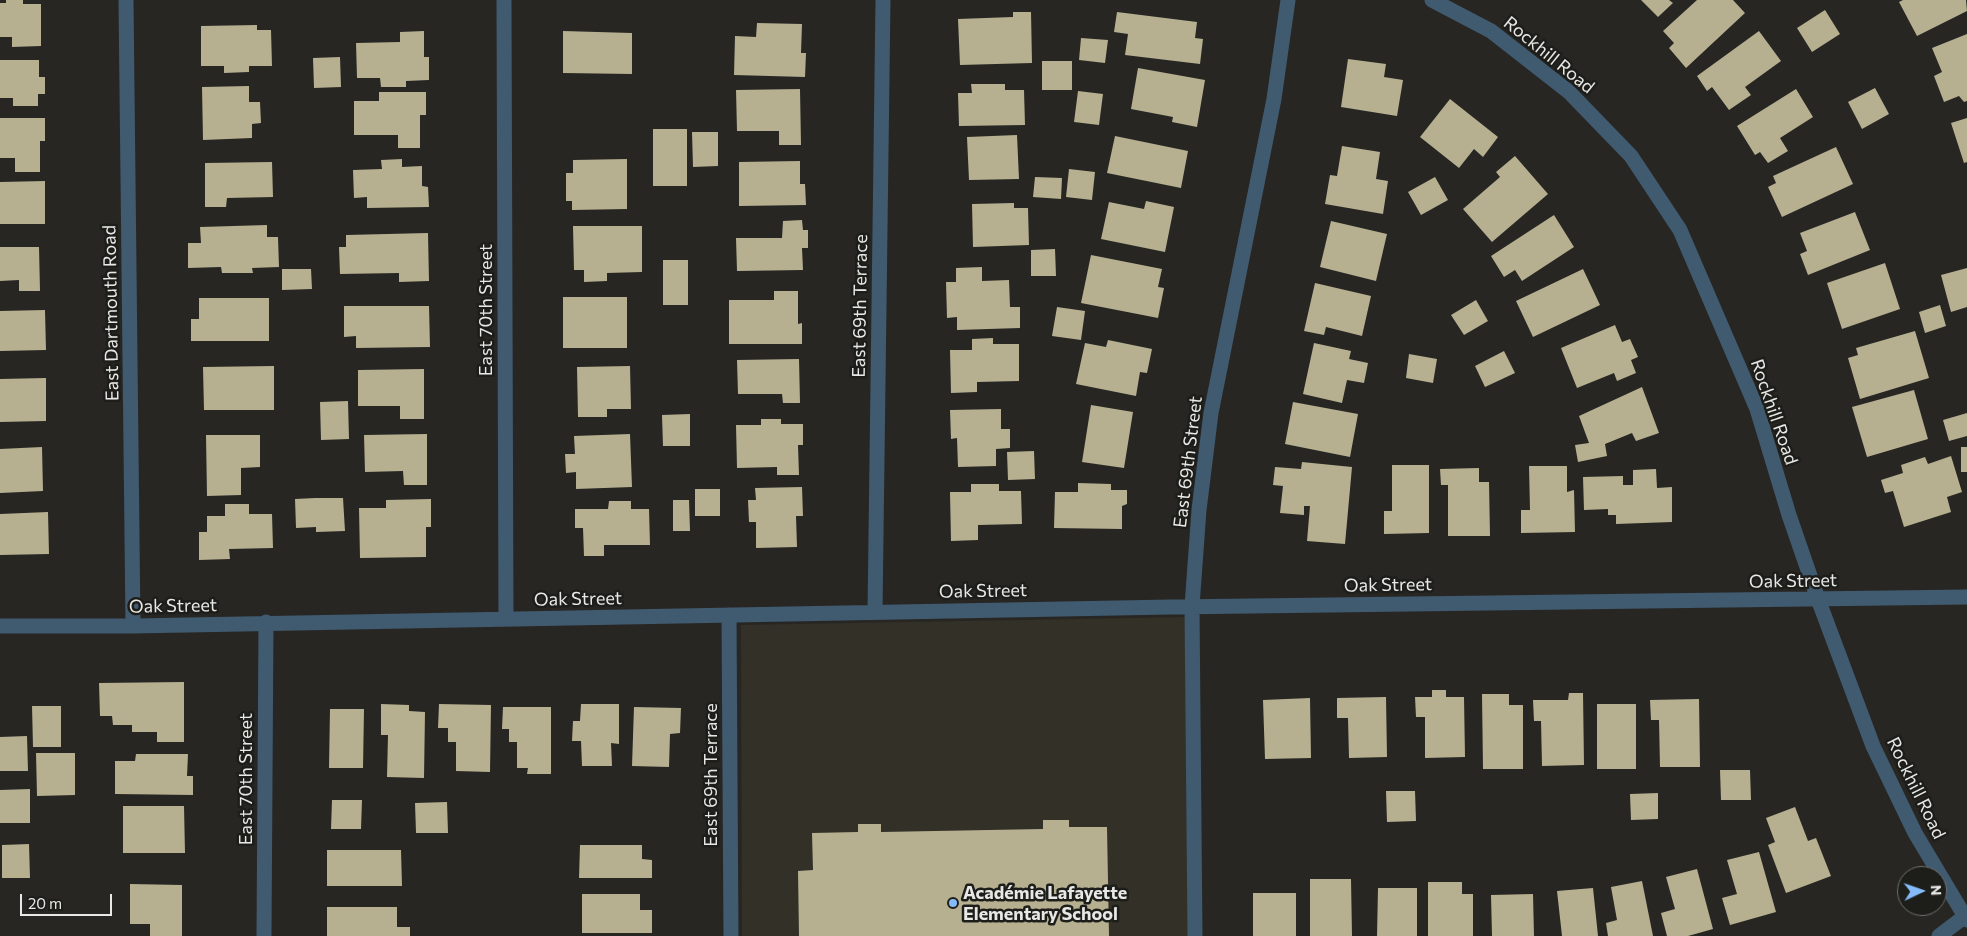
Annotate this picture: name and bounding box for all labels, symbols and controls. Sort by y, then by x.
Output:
street label: Rockhill Road [1499,12,1599,98]
street label: East Dartmouth Road [99,225,123,401]
street label: East 69th Terrace [848,234,872,378]
street label: East 70th Street [475,244,497,376]
street label: Rockhill Road [1746,356,1802,468]
street label: East 69th Street [1169,395,1207,529]
street label: Oak Street [1749,569,1837,593]
street label: Oak Street [1344,573,1432,597]
street label: Oak Street [939,579,1027,603]
street label: Oak Street [534,587,622,611]
street label: Oak Street [129,594,217,618]
street label: East 69th Terrace [700,703,722,847]
street label: East 70th Street [235,713,257,845]
street label: Rockhill Road [1882,734,1950,842]
north arrow [1897,866,1947,916]
place label: Académie Lafayette Elementary School [963,882,1127,924]
scale bar [22,884,115,916]
text: N [1928,885,1945,896]
text: 20 m [28,894,62,912]
marker: Académie Lafayette Elementary School [947,897,959,909]

